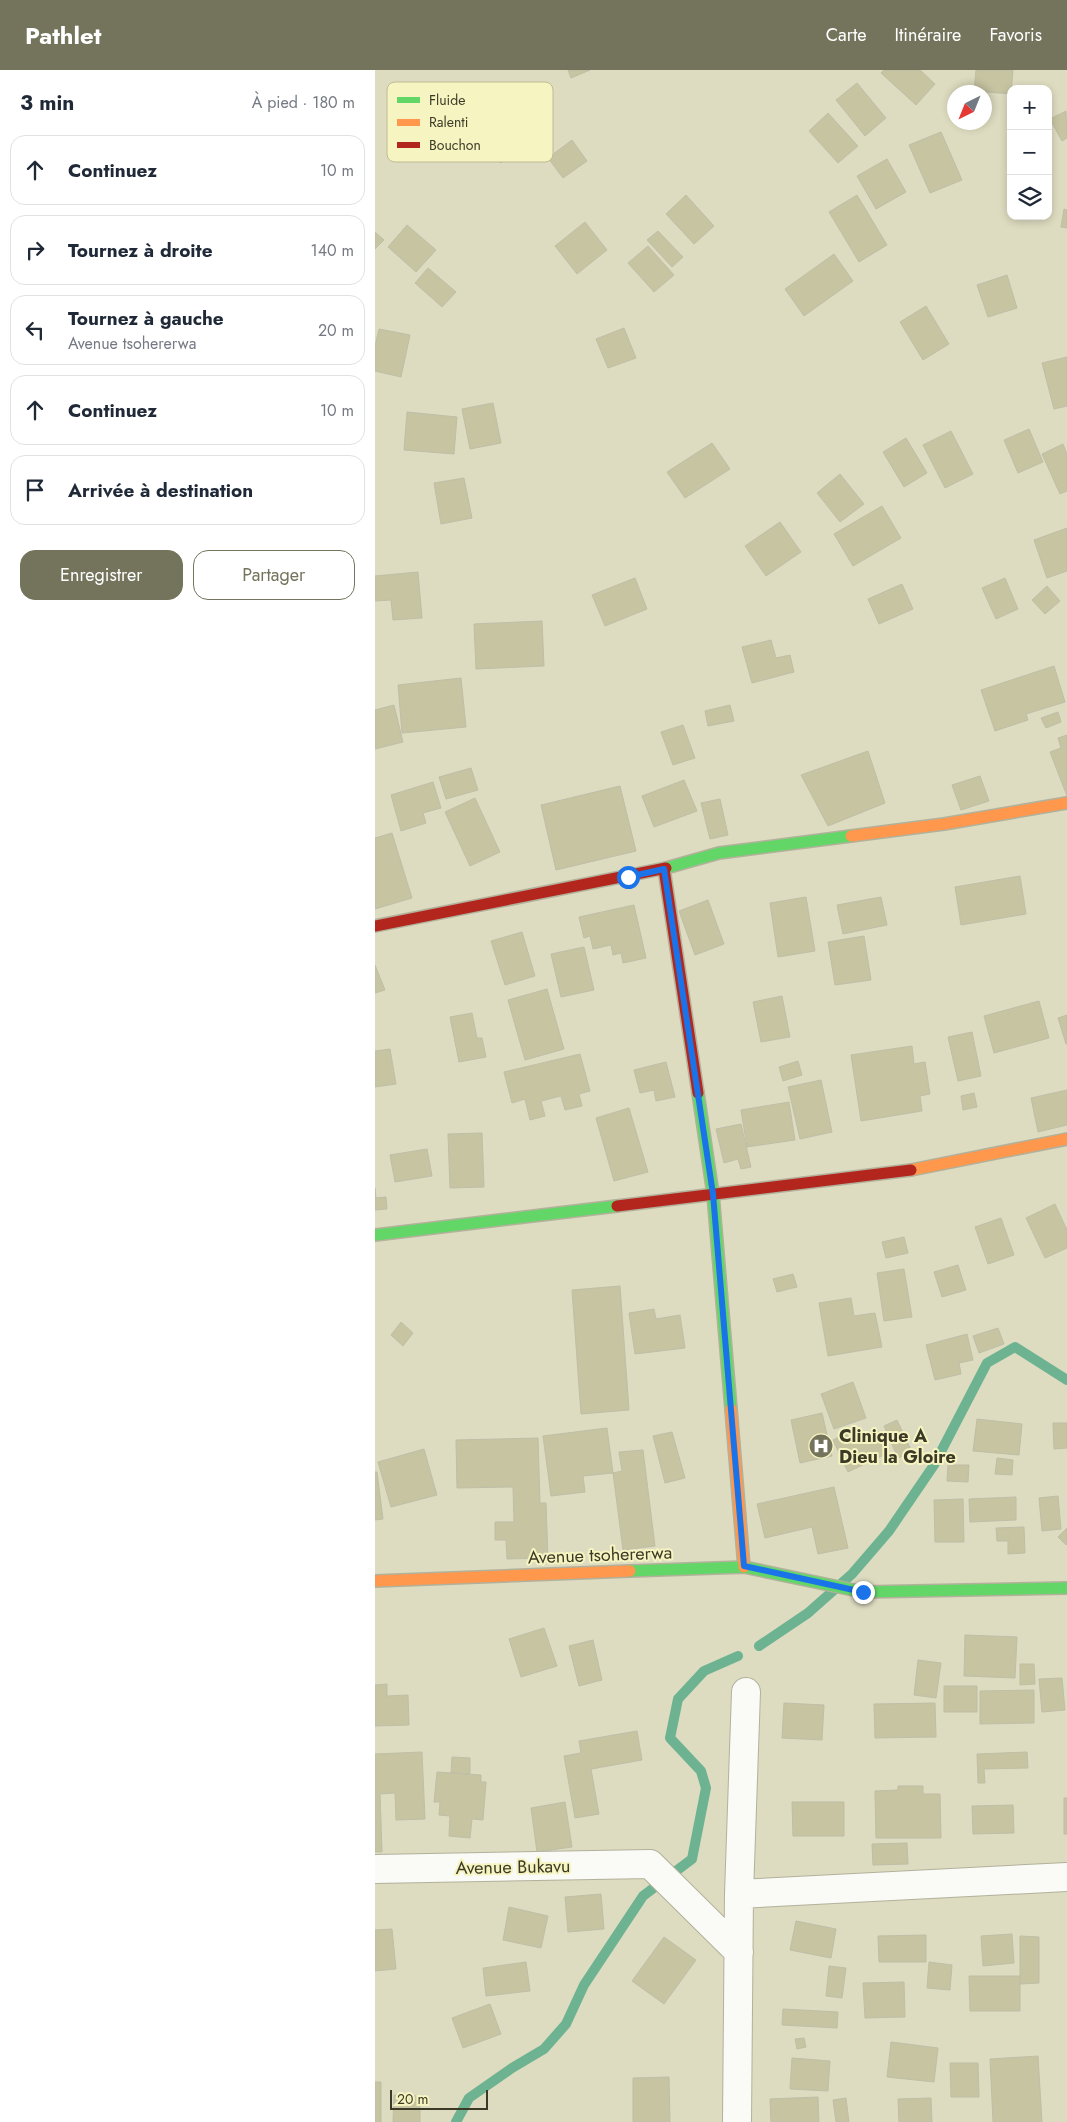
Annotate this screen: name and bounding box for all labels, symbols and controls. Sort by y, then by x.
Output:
text: Pathlet [25,18,101,53]
text: Carte [826,22,867,48]
text: Itinéraire [895,22,961,48]
text: Favoris [989,22,1042,48]
legend [387,82,553,162]
north arrow [947,85,992,130]
map controls [1007,85,1052,220]
button: + [1007,85,1052,130]
text: 3 min [20,88,74,118]
text: Fluide [429,90,465,110]
text: À pied · 180 m [252,91,355,114]
text: Ralenti [429,112,468,132]
button: − [1007,130,1052,175]
text: Bouchon [429,135,481,155]
icon: ahead [21,156,49,184]
text: Continuez [68,157,157,184]
text: 10 m [320,159,354,182]
button: layers [1007,175,1052,220]
icon: right [21,236,49,264]
text: Tournez à droite [68,237,213,264]
text: 140 m [311,239,354,262]
text: Tournez à gauche [68,305,224,332]
icon: left [21,316,49,344]
text: 20 m [318,319,354,342]
text: Avenue tsohererwa [68,332,196,355]
icon: ahead [21,396,49,424]
text: Continuez [68,397,157,424]
text: 10 m [320,399,354,422]
icon: arrive [21,476,49,504]
text: Arrivée à destination [68,477,253,504]
button: Enregistrer [20,550,183,600]
button: Partager [193,550,355,600]
route start [617,866,640,889]
place label: Clinique A Dieu la Gloire [839,1423,956,1470]
hospital icon: Clinique A Dieu la Gloire [808,1433,834,1459]
street label: Avenue tsohererwa [527,1539,673,1571]
route end [852,1581,875,1604]
street label: Avenue Bukavu [455,1853,571,1881]
scale bar [390,2087,487,2110]
text: 20 m [397,2089,429,2109]

